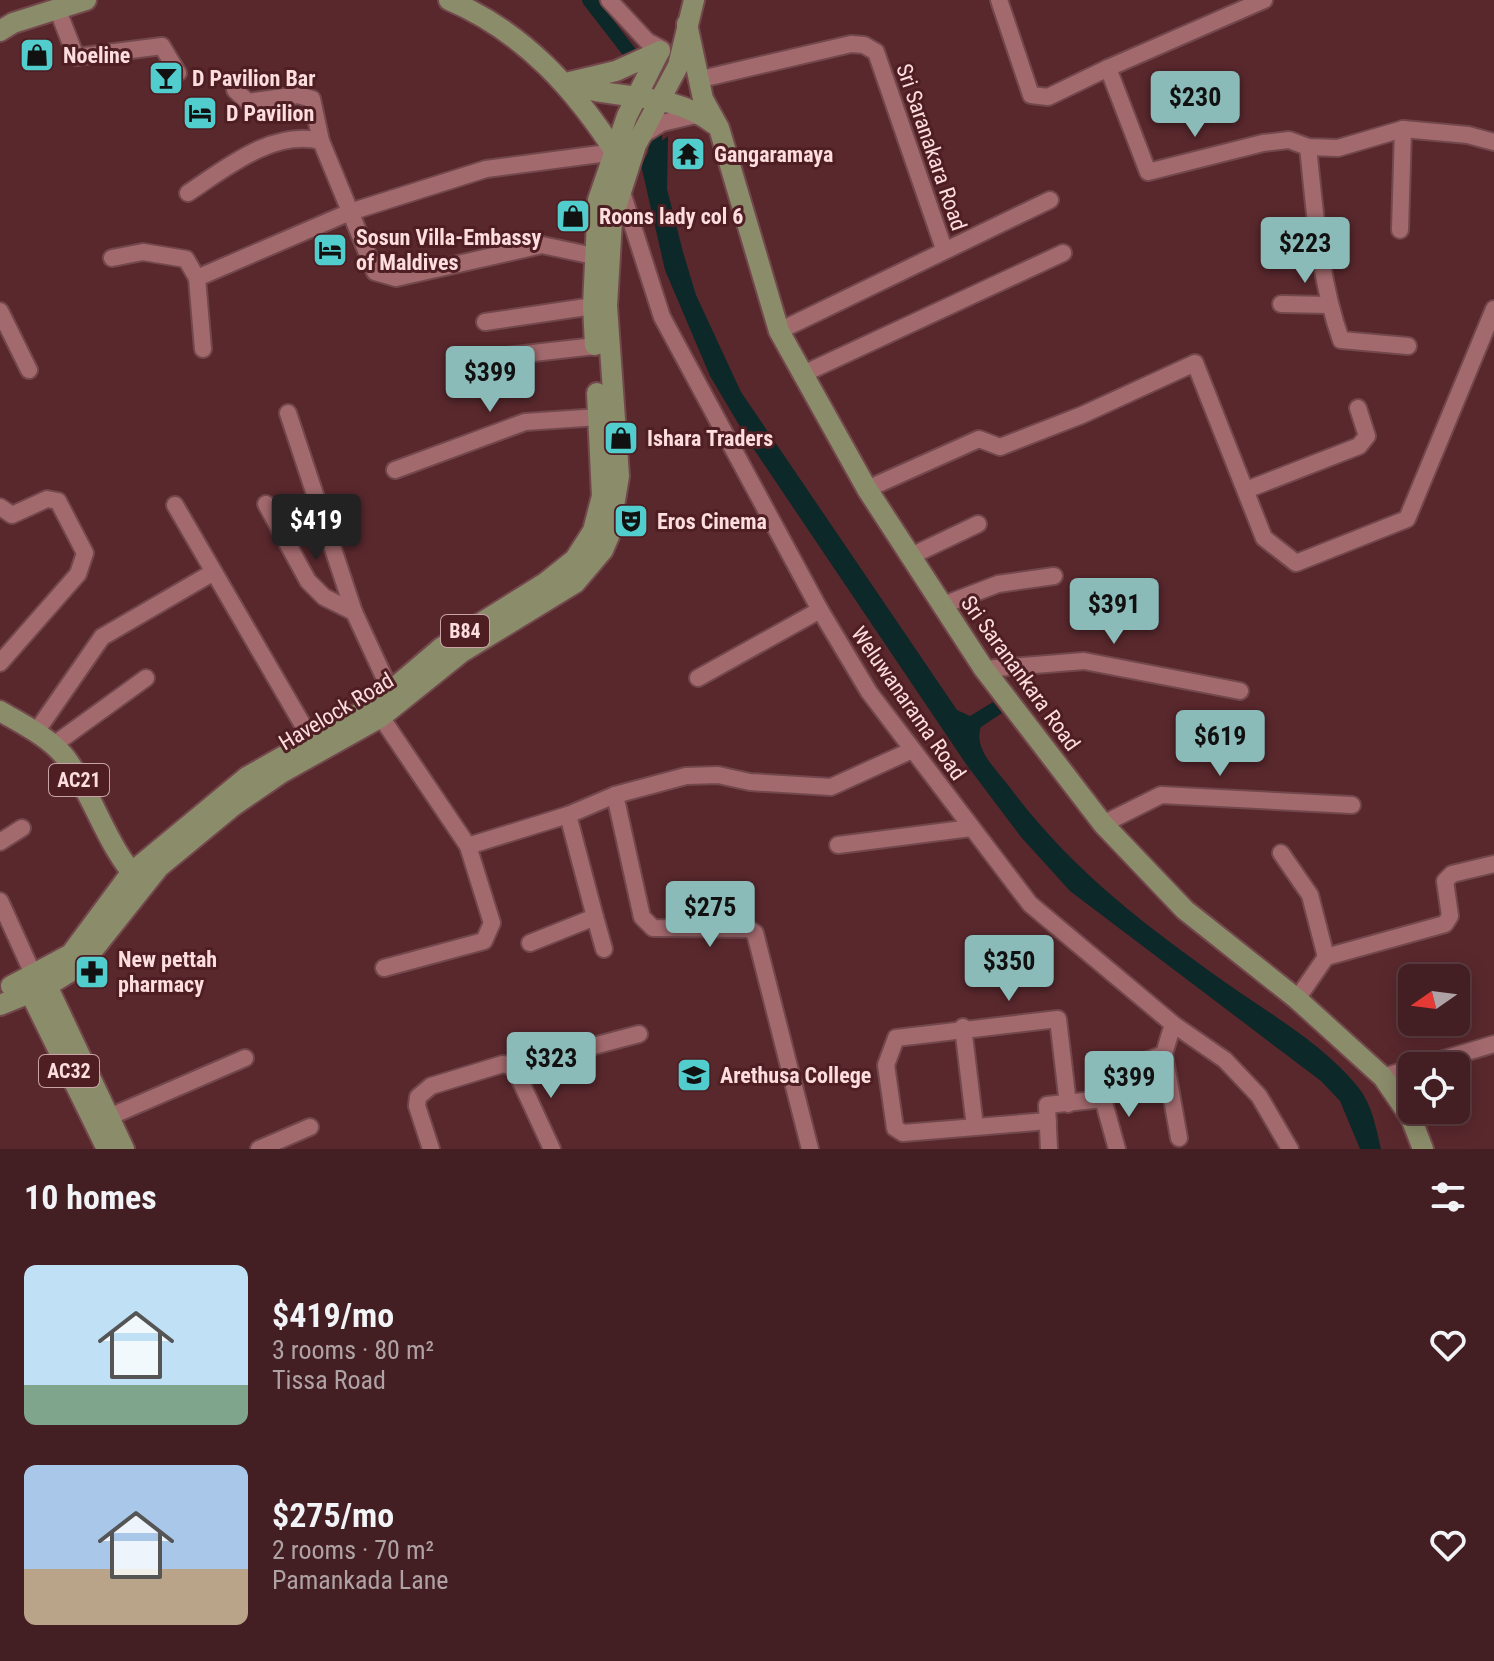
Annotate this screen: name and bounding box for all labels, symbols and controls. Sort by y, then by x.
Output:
shop icon: Noeline [18,36,56,74]
place label: Noeline [63,43,130,68]
bar icon: D Pavilion Bar [147,59,185,97]
street label: Sri Saranakara Road [891,61,972,234]
place label: D Pavilion Bar [192,66,315,91]
pin: $230 [1148,71,1242,139]
text: $230 [1169,82,1221,112]
hotel icon: D Pavilion [181,94,219,132]
place label: D Pavilion [226,101,314,126]
temple icon: Gangaramaya [669,135,707,173]
place label: Gangaramaya [714,142,833,167]
shop icon: Roons lady col 6 [554,197,592,235]
place label: Roons lady col 6 [599,204,743,229]
pin: $223 [1258,217,1352,285]
place label: Sosun Villa-Embassy of Maldives [356,225,542,275]
text: $223 [1279,228,1331,258]
hotel icon: Sosun Villa-Embassy of Maldives [311,231,349,269]
pin: $399 [443,346,537,414]
text: $399 [464,357,516,387]
shop icon: Ishara Traders [602,419,640,457]
place label: Ishara Traders [647,426,773,451]
pin: $419 [269,494,363,562]
theatre icon: Eros Cinema [612,502,650,540]
text: $419 [290,505,342,535]
place label: Eros Cinema [657,509,767,534]
pin: $391 [1067,578,1161,646]
text: $391 [1088,589,1140,619]
street label: Sri Saranankara Road [956,591,1085,756]
road number: B84 [441,615,489,647]
street label: Weluwanarama Road [846,622,971,785]
street label: Havelock Road [275,667,398,755]
pin: $619 [1173,710,1267,778]
text: $619 [1194,721,1246,751]
road number: AC21 [49,764,109,796]
pin: $275 [663,881,757,949]
text: $275 [684,892,736,922]
pin: $350 [962,935,1056,1003]
text: $350 [983,946,1035,976]
place label: New pettah pharmacy [118,947,217,997]
pharmacy icon: New pettah pharmacy [73,953,111,991]
north arrow [1398,964,1470,1036]
map controls [1398,964,1470,1124]
pin: $323 [504,1032,598,1100]
text: $323 [525,1043,577,1073]
pin: $399 [1082,1051,1176,1119]
button: locate [1398,1052,1470,1124]
road number: AC32 [39,1055,99,1087]
school or university icon: Arethusa College [675,1056,713,1094]
text: $399 [1103,1062,1155,1092]
place label: Arethusa College [720,1063,871,1088]
icon: filters [1426,1175,1470,1219]
text: 10 homes [24,1177,157,1217]
text: $419/mo [272,1295,394,1335]
icon: home [88,1297,184,1393]
icon: heart [1426,1323,1470,1367]
text: 3 rooms · 80 m² [272,1335,434,1365]
text: Tissa Road [272,1365,386,1395]
text: $275/mo [272,1495,394,1535]
icon: home [88,1497,184,1593]
icon: heart [1426,1523,1470,1567]
text: 2 rooms · 70 m² [272,1535,434,1565]
text: Pamankada Lane [272,1565,448,1595]

